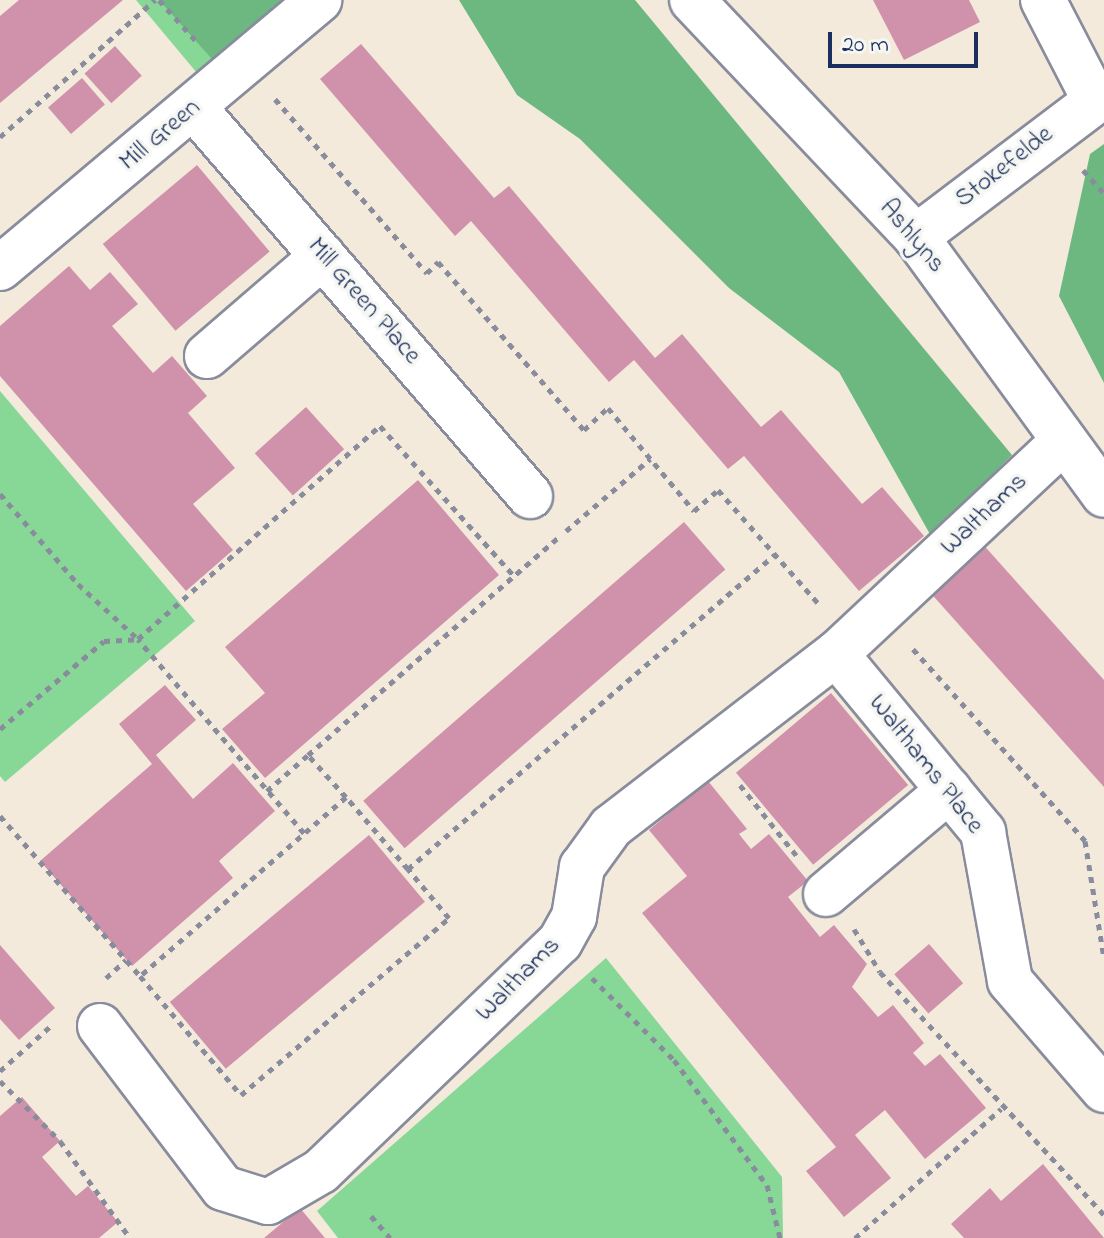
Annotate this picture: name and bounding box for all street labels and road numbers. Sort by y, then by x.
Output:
street label: Mill Green [114,93,208,179]
street label: Stokefelde [950,120,1060,216]
street label: Ashlyns [871,194,951,280]
street label: Mill Green Place [299,232,427,372]
street label: Walthams [935,467,1035,563]
street label: Walthams Place [861,689,989,841]
street label: Walthams [470,931,568,1029]

